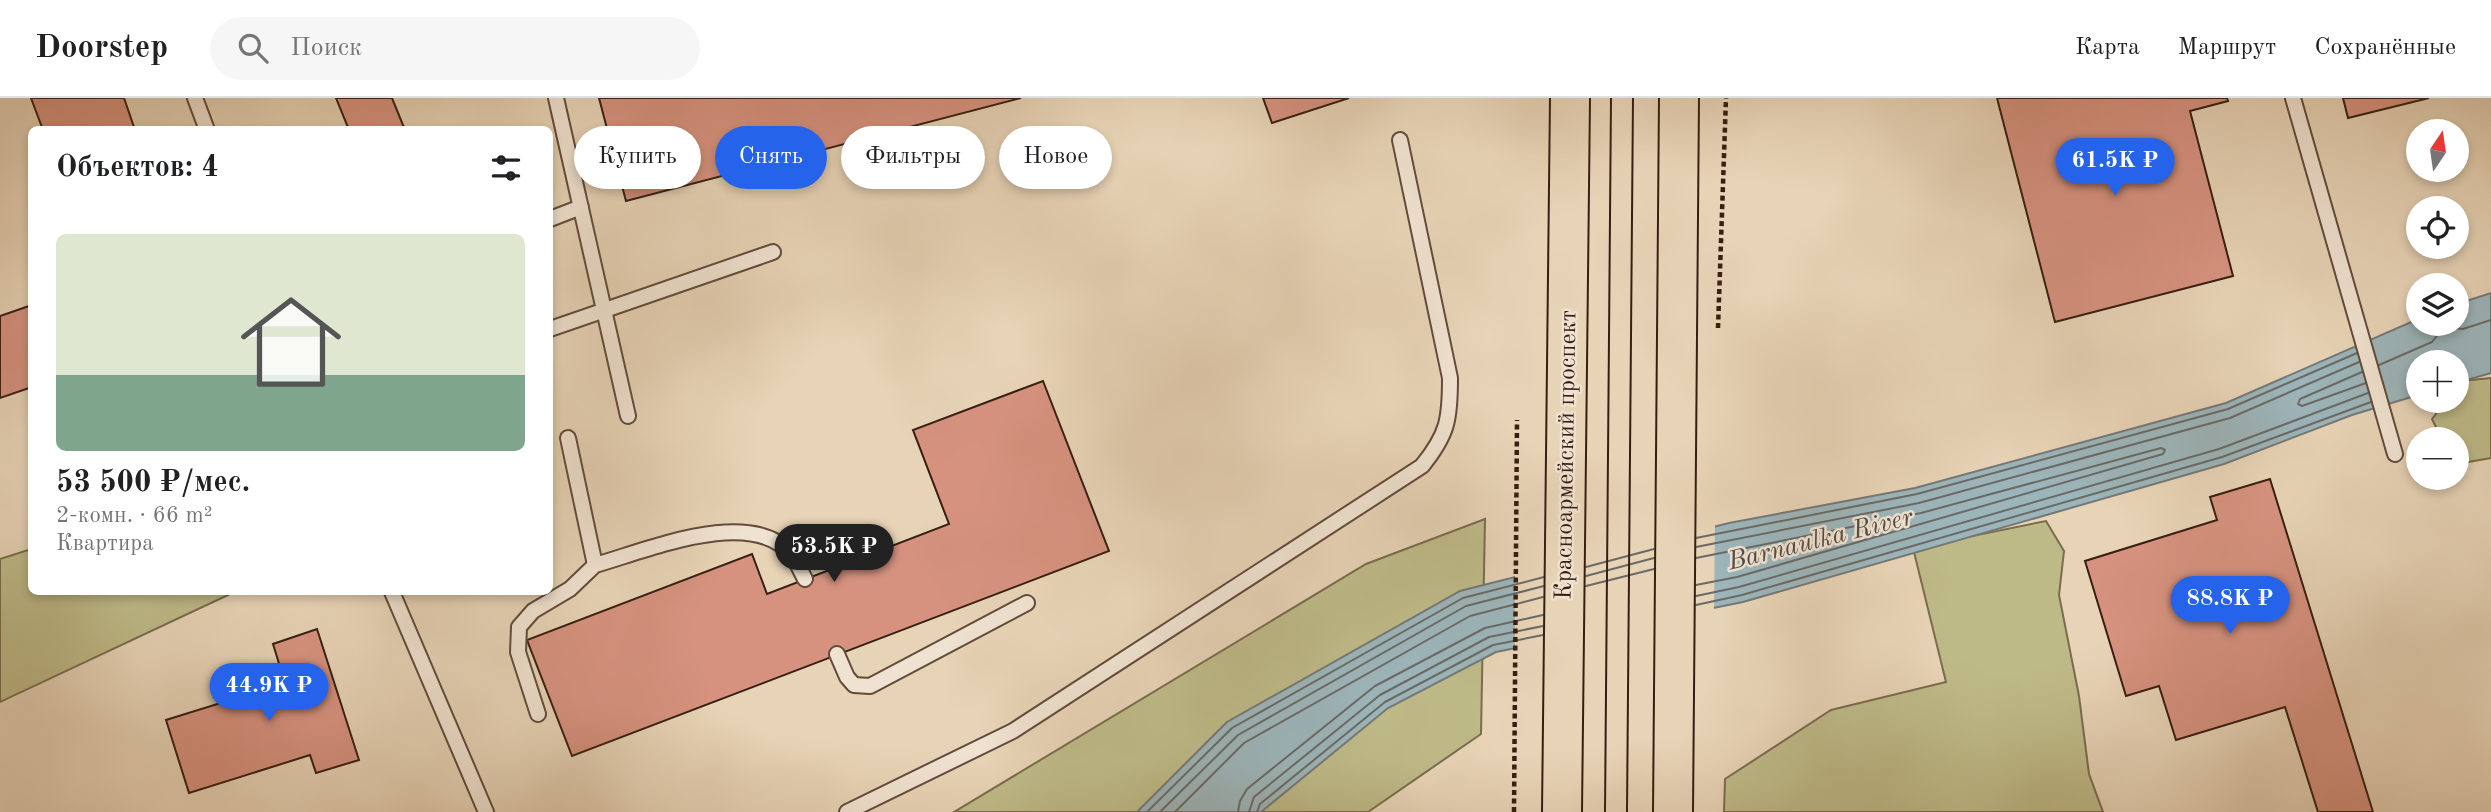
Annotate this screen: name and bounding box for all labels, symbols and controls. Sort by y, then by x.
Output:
search box [210,17,700,80]
icon: search [234,29,272,67]
text: Doorstep [35,32,168,65]
text: Поиск [290,35,362,61]
text: Карта [2075,36,2140,60]
text: Маршрут [2178,36,2276,60]
text: Сохранённые [2314,36,2456,60]
north arrow [2406,119,2469,182]
map controls [2406,119,2469,490]
chip: Купить [574,126,701,189]
chip: Снять [715,126,827,189]
chip: Фильтры [841,126,985,189]
chip: Новое [999,126,1112,189]
pin: 61.5K ₽ [2050,139,2180,198]
icon: filters [487,149,525,187]
text: 61.5K ₽ [2072,149,2158,172]
text: Объектов: 4 [56,153,219,183]
button: locate [2406,196,2469,259]
button: layers [2406,273,2469,336]
icon: home [228,279,354,405]
street label: Красноармейский проспект [1552,310,1582,600]
button: + [2406,350,2469,413]
button: − [2406,427,2469,490]
text: 53 500 ₽/мес. [56,468,250,498]
text: 2-комн. · 66 m² [56,504,213,527]
water label: Barnaulka River [1724,504,1916,576]
pin: 53.5K ₽ [769,524,899,584]
text: Квартира [56,532,154,555]
text: 53.5K ₽ [791,535,877,558]
pin: 88.8K ₽ [2165,576,2295,636]
text: 88.8K ₽ [2187,587,2273,610]
pin: 44.9K ₽ [204,664,334,723]
text: 44.9K ₽ [226,674,312,697]

